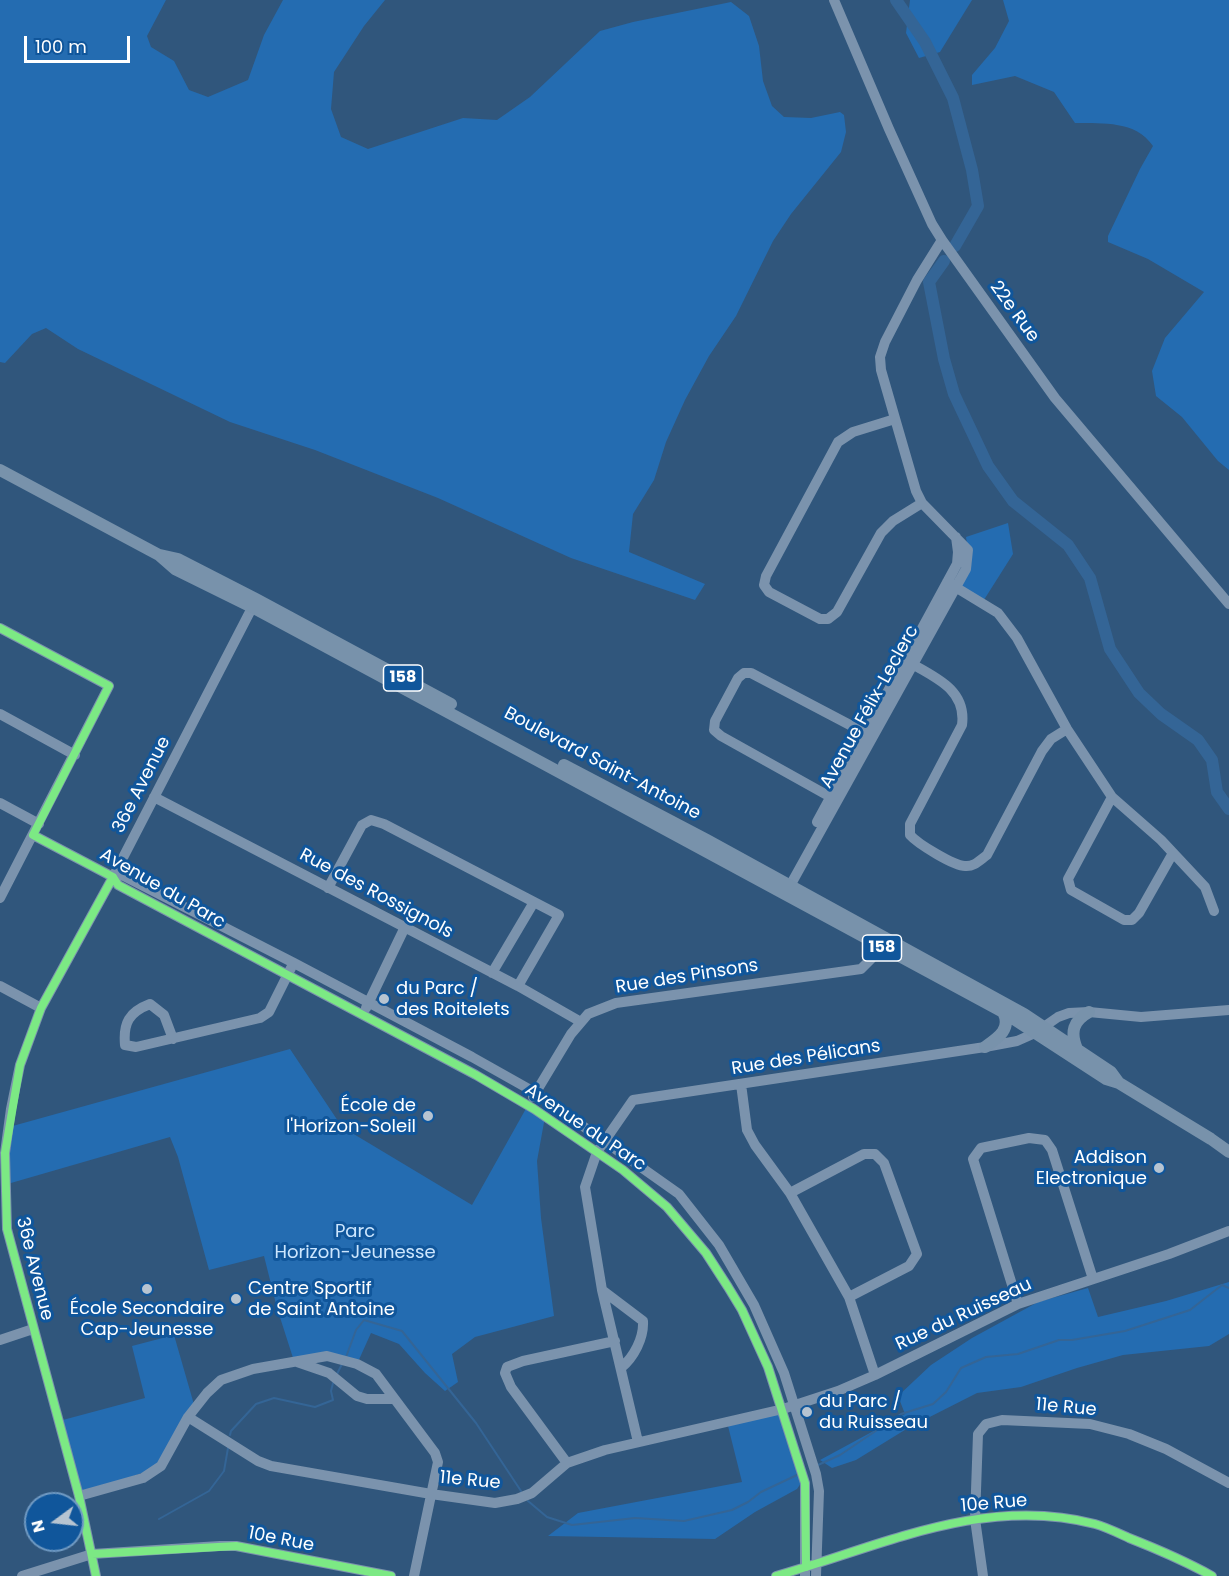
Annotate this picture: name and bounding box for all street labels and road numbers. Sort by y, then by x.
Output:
street label: 22e Rue [985,277,1043,347]
street label: Avenue Félix-Leclerc [816,622,924,792]
road number: 158 [384,665,422,691]
street label: Boulevard Saint-Antoine [500,703,704,825]
street label: 36e Avenue [108,733,176,837]
street label: Avenue du Parc [95,844,229,934]
street label: Rue des Rossignols [296,844,456,944]
road number: 158 [862,935,902,961]
street label: Rue des Pinsons [614,955,760,999]
street label: Rue des Pélicans [730,1036,882,1080]
street label: Avenue du Parc [520,1080,650,1176]
street label: 36e Avenue [11,1215,57,1323]
street label: Rue du Ruisseau [893,1274,1035,1356]
street label: 11e Rue [1035,1395,1097,1421]
street label: 11e Rue [439,1468,501,1494]
street label: 10e Rue [960,1490,1028,1518]
street label: 10e Rue [246,1523,316,1557]

